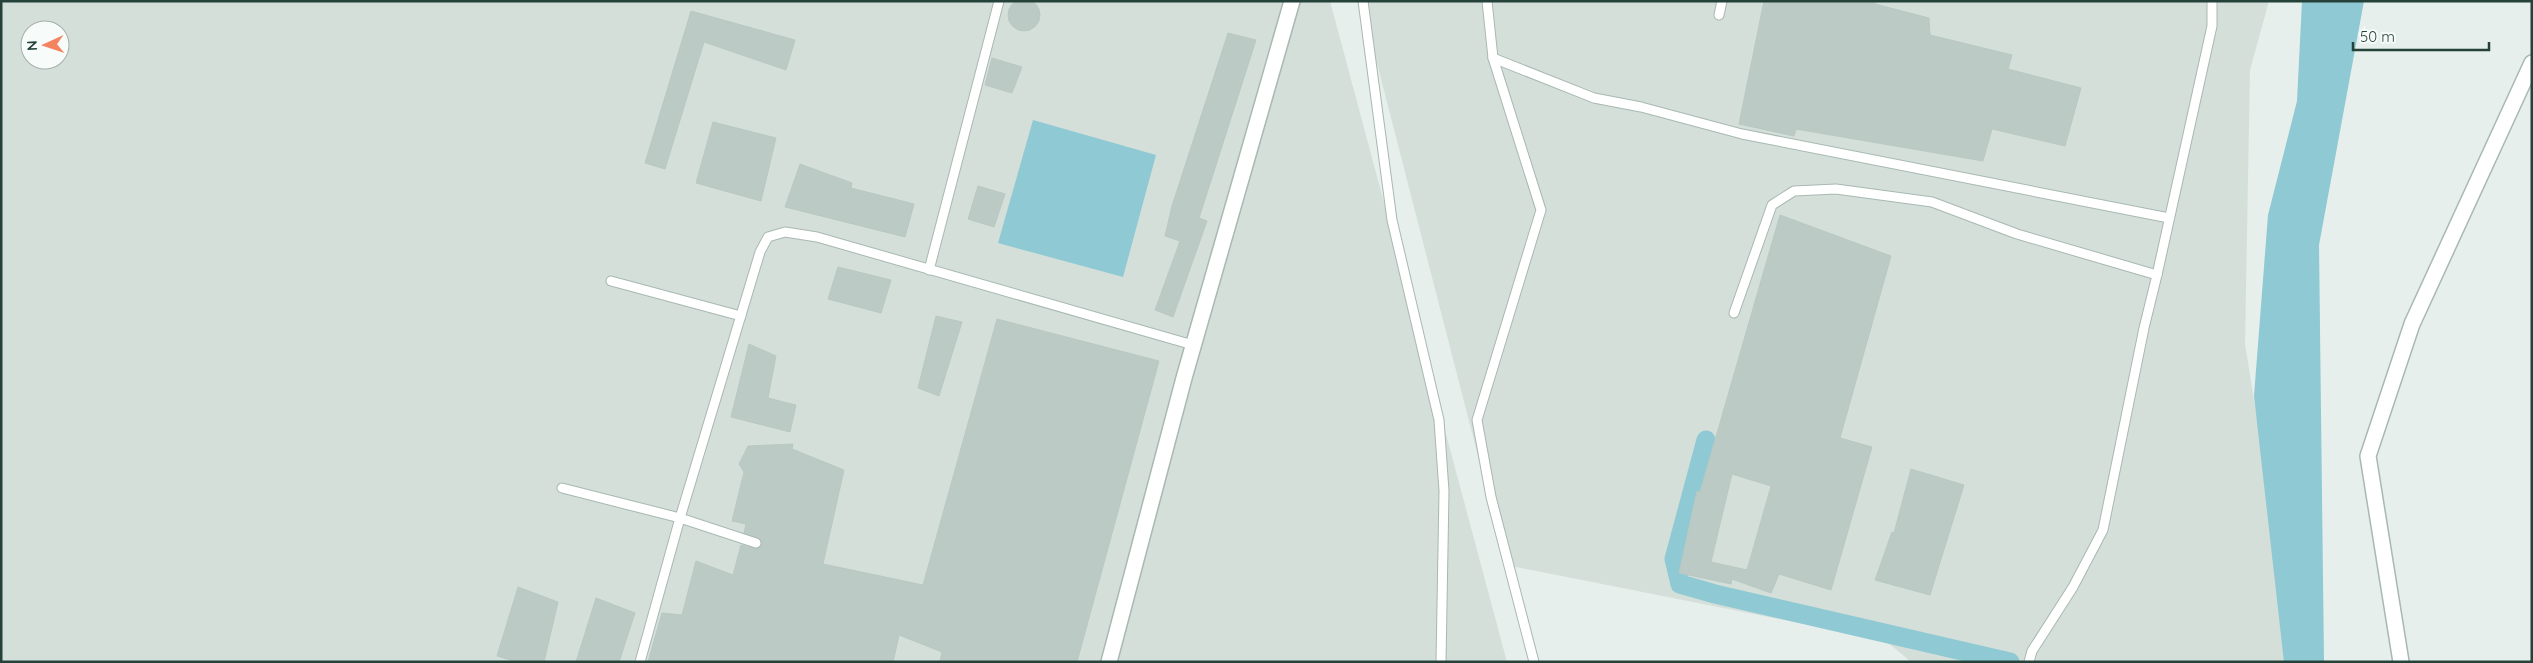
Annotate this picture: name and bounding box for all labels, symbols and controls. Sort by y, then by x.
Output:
north arrow [20,20,70,70]
scale bar [2353,20,2489,52]
text: 50 m [2360,27,2395,46]
text: N [23,40,41,51]

